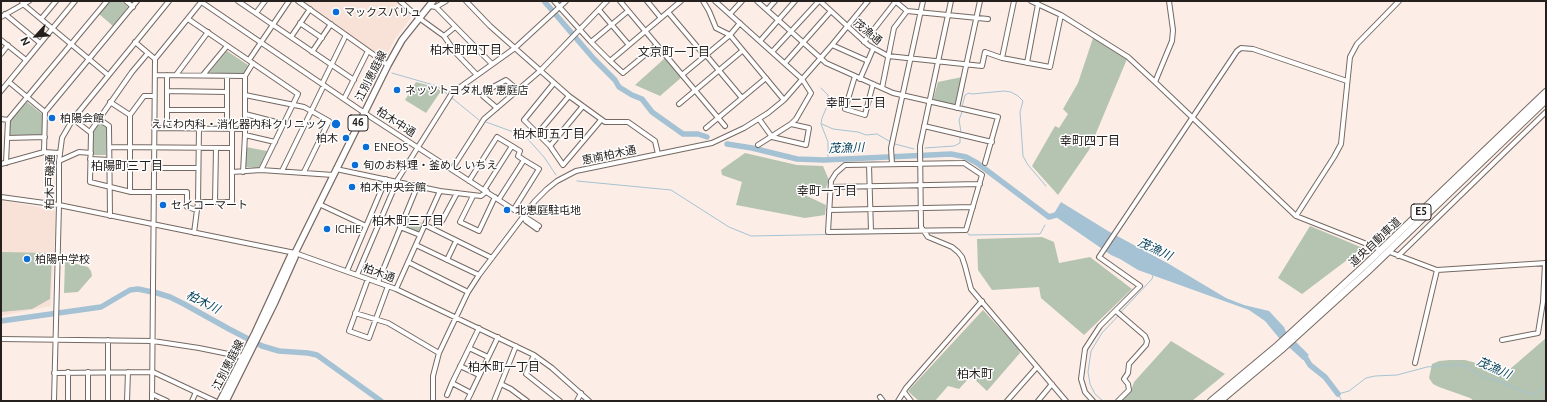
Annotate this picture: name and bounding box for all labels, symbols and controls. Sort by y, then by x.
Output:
place label: マックスバリュ [344,5,421,19]
marker: マックスバリュ [331,7,341,17]
north arrow [16,16,56,56]
street label: 茂漁通 [851,16,885,48]
text: N [18,35,32,48]
district label: 柏木町四丁目 [430,43,502,57]
district label: 文京町一丁目 [638,45,710,59]
street label: 江別恵庭線 [353,49,389,103]
place label: ネッツトヨタ札幌 恵庭店 [405,83,529,97]
marker: ネッツトヨタ札幌 恵庭店 [392,85,402,95]
district label: 幸町二丁目 [826,96,886,110]
street label: 柏木中通 [374,104,418,140]
place label: 柏陽会館 [60,111,104,125]
marker: 柏陽会館 [47,113,57,123]
road number: 46 [348,115,368,131]
place label: えにわ内科・消化器内科クリニック [151,117,327,131]
marker: えにわ内科・消化器内科クリニック [330,118,342,130]
district label: 柏木町五丁目 [513,127,585,141]
place label: 柏木 [316,131,338,145]
marker: 柏木 [341,133,351,143]
district label: 幸町四丁目 [1060,134,1120,148]
place label: ENEOS [374,140,408,154]
water label: 茂漁川 [828,140,864,156]
marker: ENEOS [361,142,371,152]
street label: 恵南柏木通 [581,143,637,167]
street label: 柏木戸磯通 [43,154,57,210]
place label: 旬のお料理・釜めし いちえ [363,158,498,172]
district label: 柏陽町三丁目 [91,159,163,173]
marker: 旬のお料理・釜めし いちえ [350,160,360,170]
place label: 柏木中央会館 [360,180,426,194]
marker: 柏木中央会館 [347,182,357,192]
district label: 幸町一丁目 [797,184,857,198]
place label: セイコーマート [171,198,248,212]
marker: セイコーマート [158,200,168,210]
place label: 北恵庭駐屯地 [515,203,581,217]
road number: E5 [1411,204,1431,220]
marker: 北恵庭駐屯地 [502,205,512,215]
district label: 柏木町三丁目 [372,214,444,228]
street label: 道央自動車道 [1346,215,1404,269]
place label: ICHIE [335,222,361,236]
marker: ICHIE [322,224,332,234]
water label: 茂漁川 [1136,235,1174,263]
place label: 柏陽中学校 [35,252,90,266]
marker: 柏陽中学校 [22,254,32,264]
street label: 柏木通 [361,261,397,285]
water label: 柏木川 [184,287,222,317]
street label: 江別恵庭線 [210,338,246,392]
water label: 茂漁川 [1475,354,1513,382]
district label: 柏木町一丁目 [468,360,540,374]
district label: 柏木町 [957,367,993,381]

